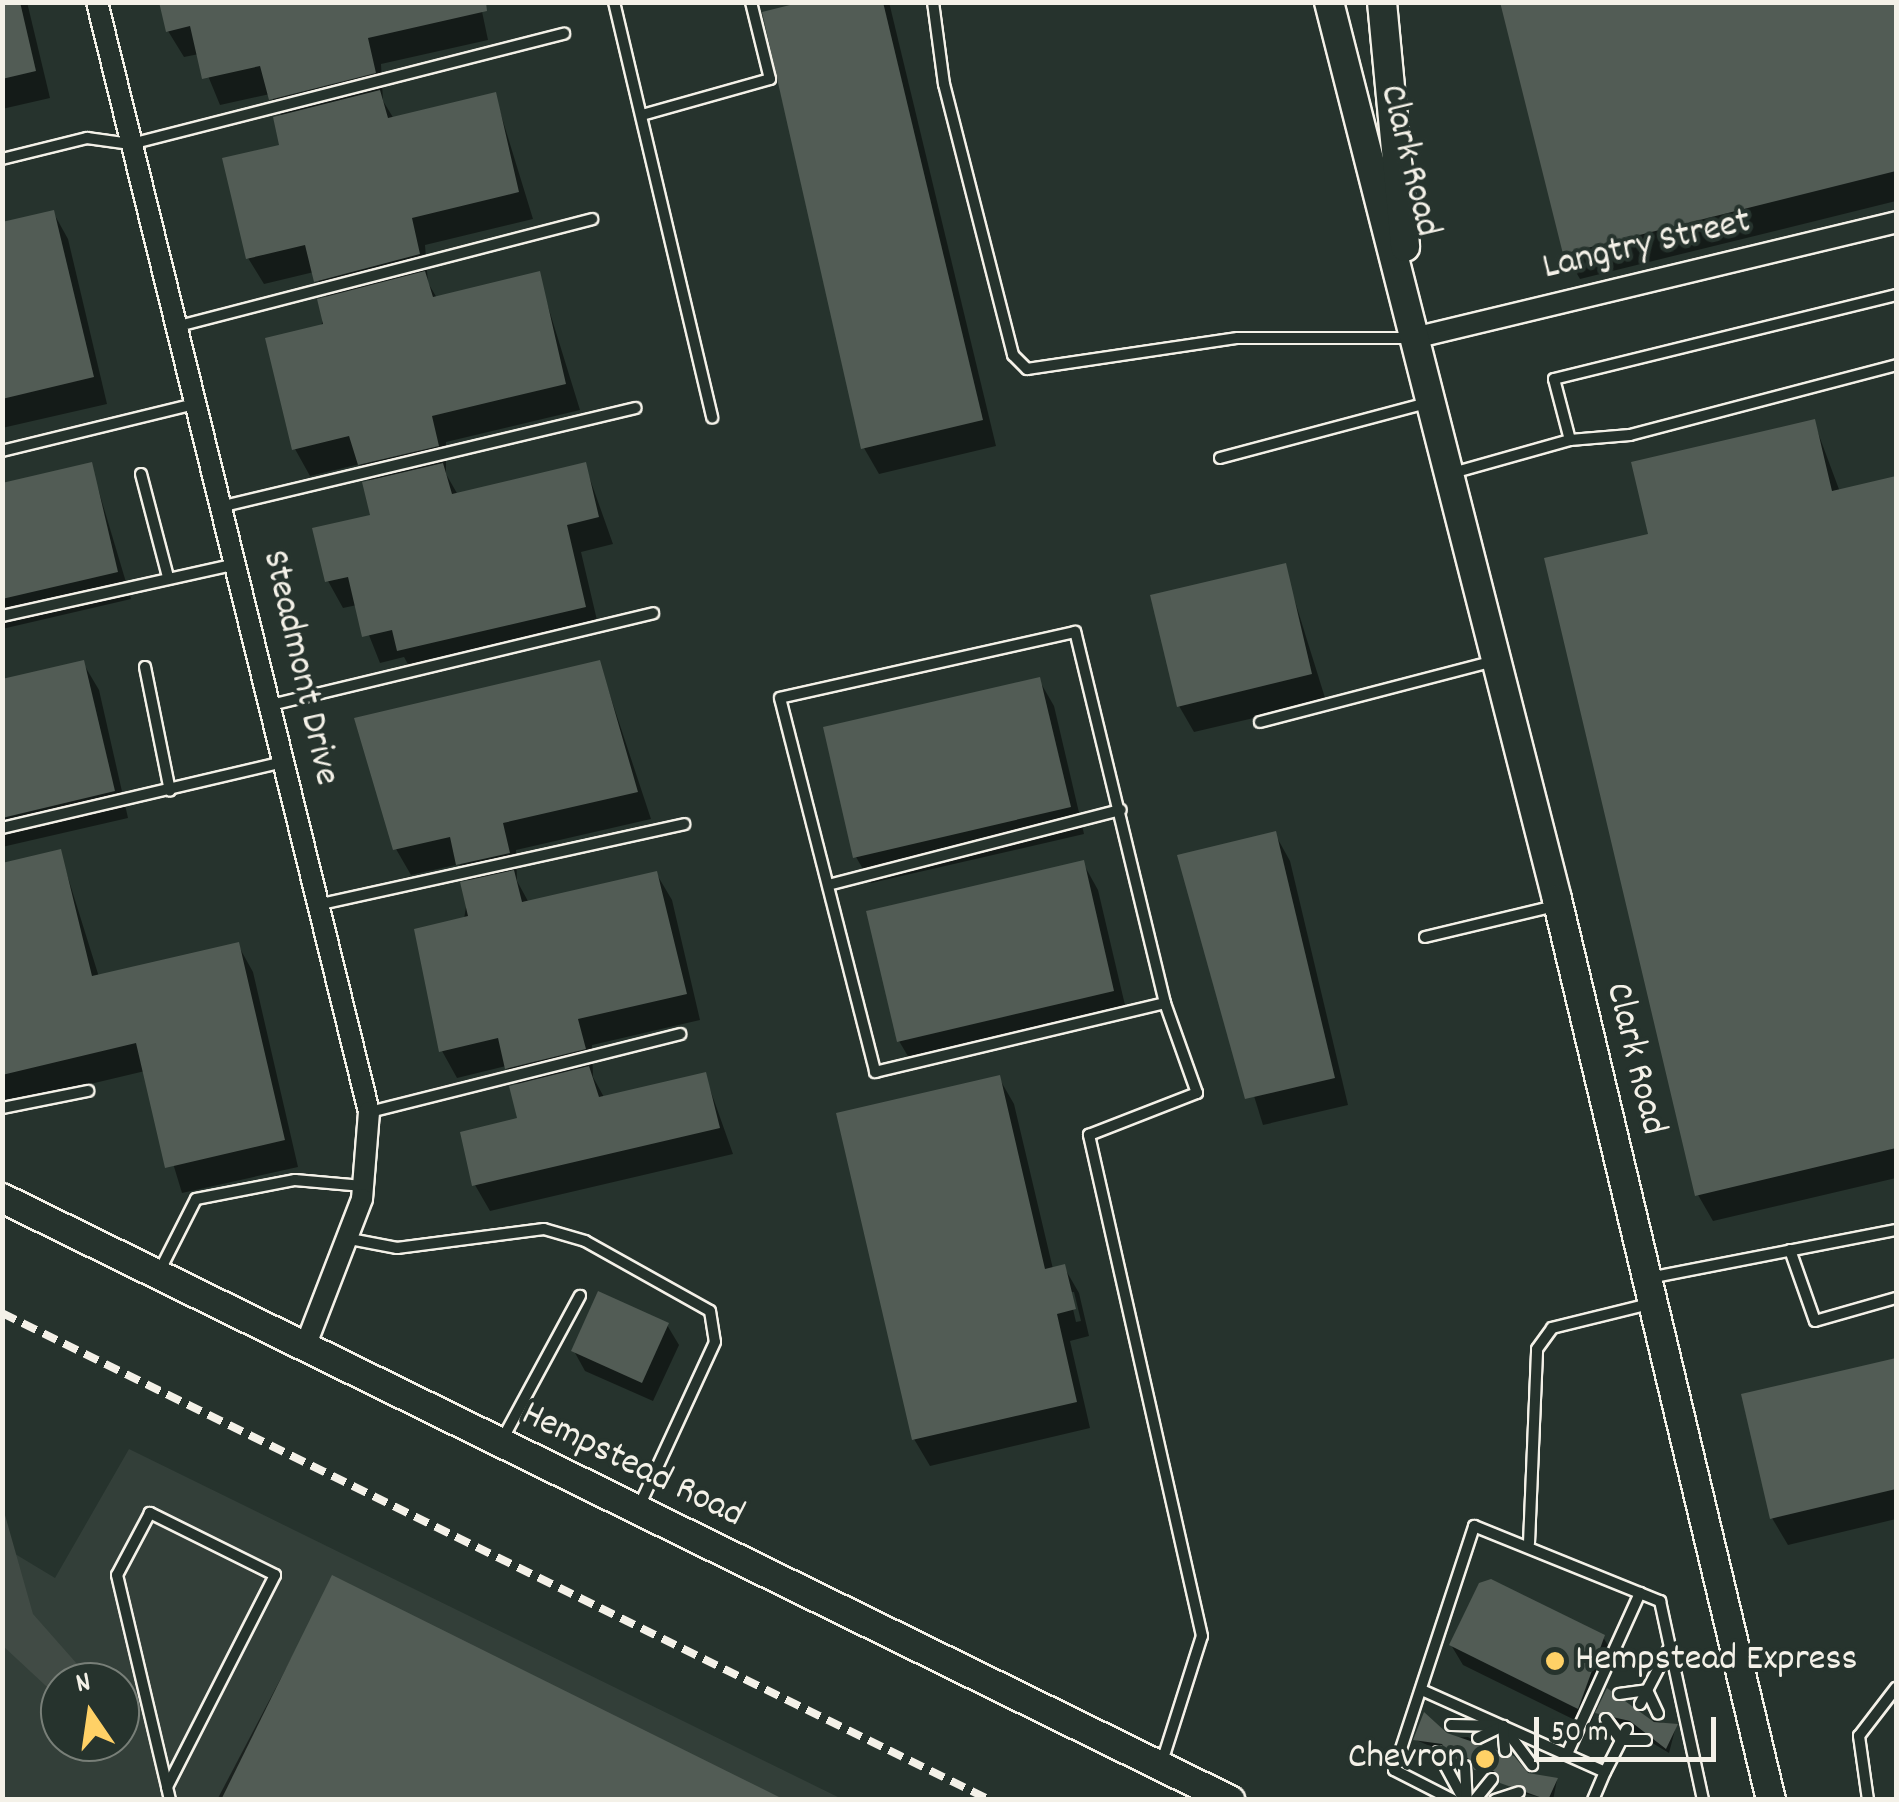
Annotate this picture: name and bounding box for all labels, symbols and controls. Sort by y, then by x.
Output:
street label: Clark Road [1367,80,1449,242]
street label: Langtry Street [1539,200,1755,292]
street label: Steadmont Drive [250,546,348,790]
street label: Clark Road [1593,978,1675,1140]
street label: Hempstead Road [513,1392,751,1540]
place label: Hempstead Express [1575,1638,1858,1684]
marker: Hempstead Express [1544,1650,1566,1672]
north arrow [40,1662,140,1762]
text: N [72,1664,95,1706]
scale bar [1539,1697,1722,1759]
text: 50 m [1551,1713,1609,1756]
place label: Chevron [1348,1736,1465,1782]
marker: Chevron [1474,1748,1496,1770]

